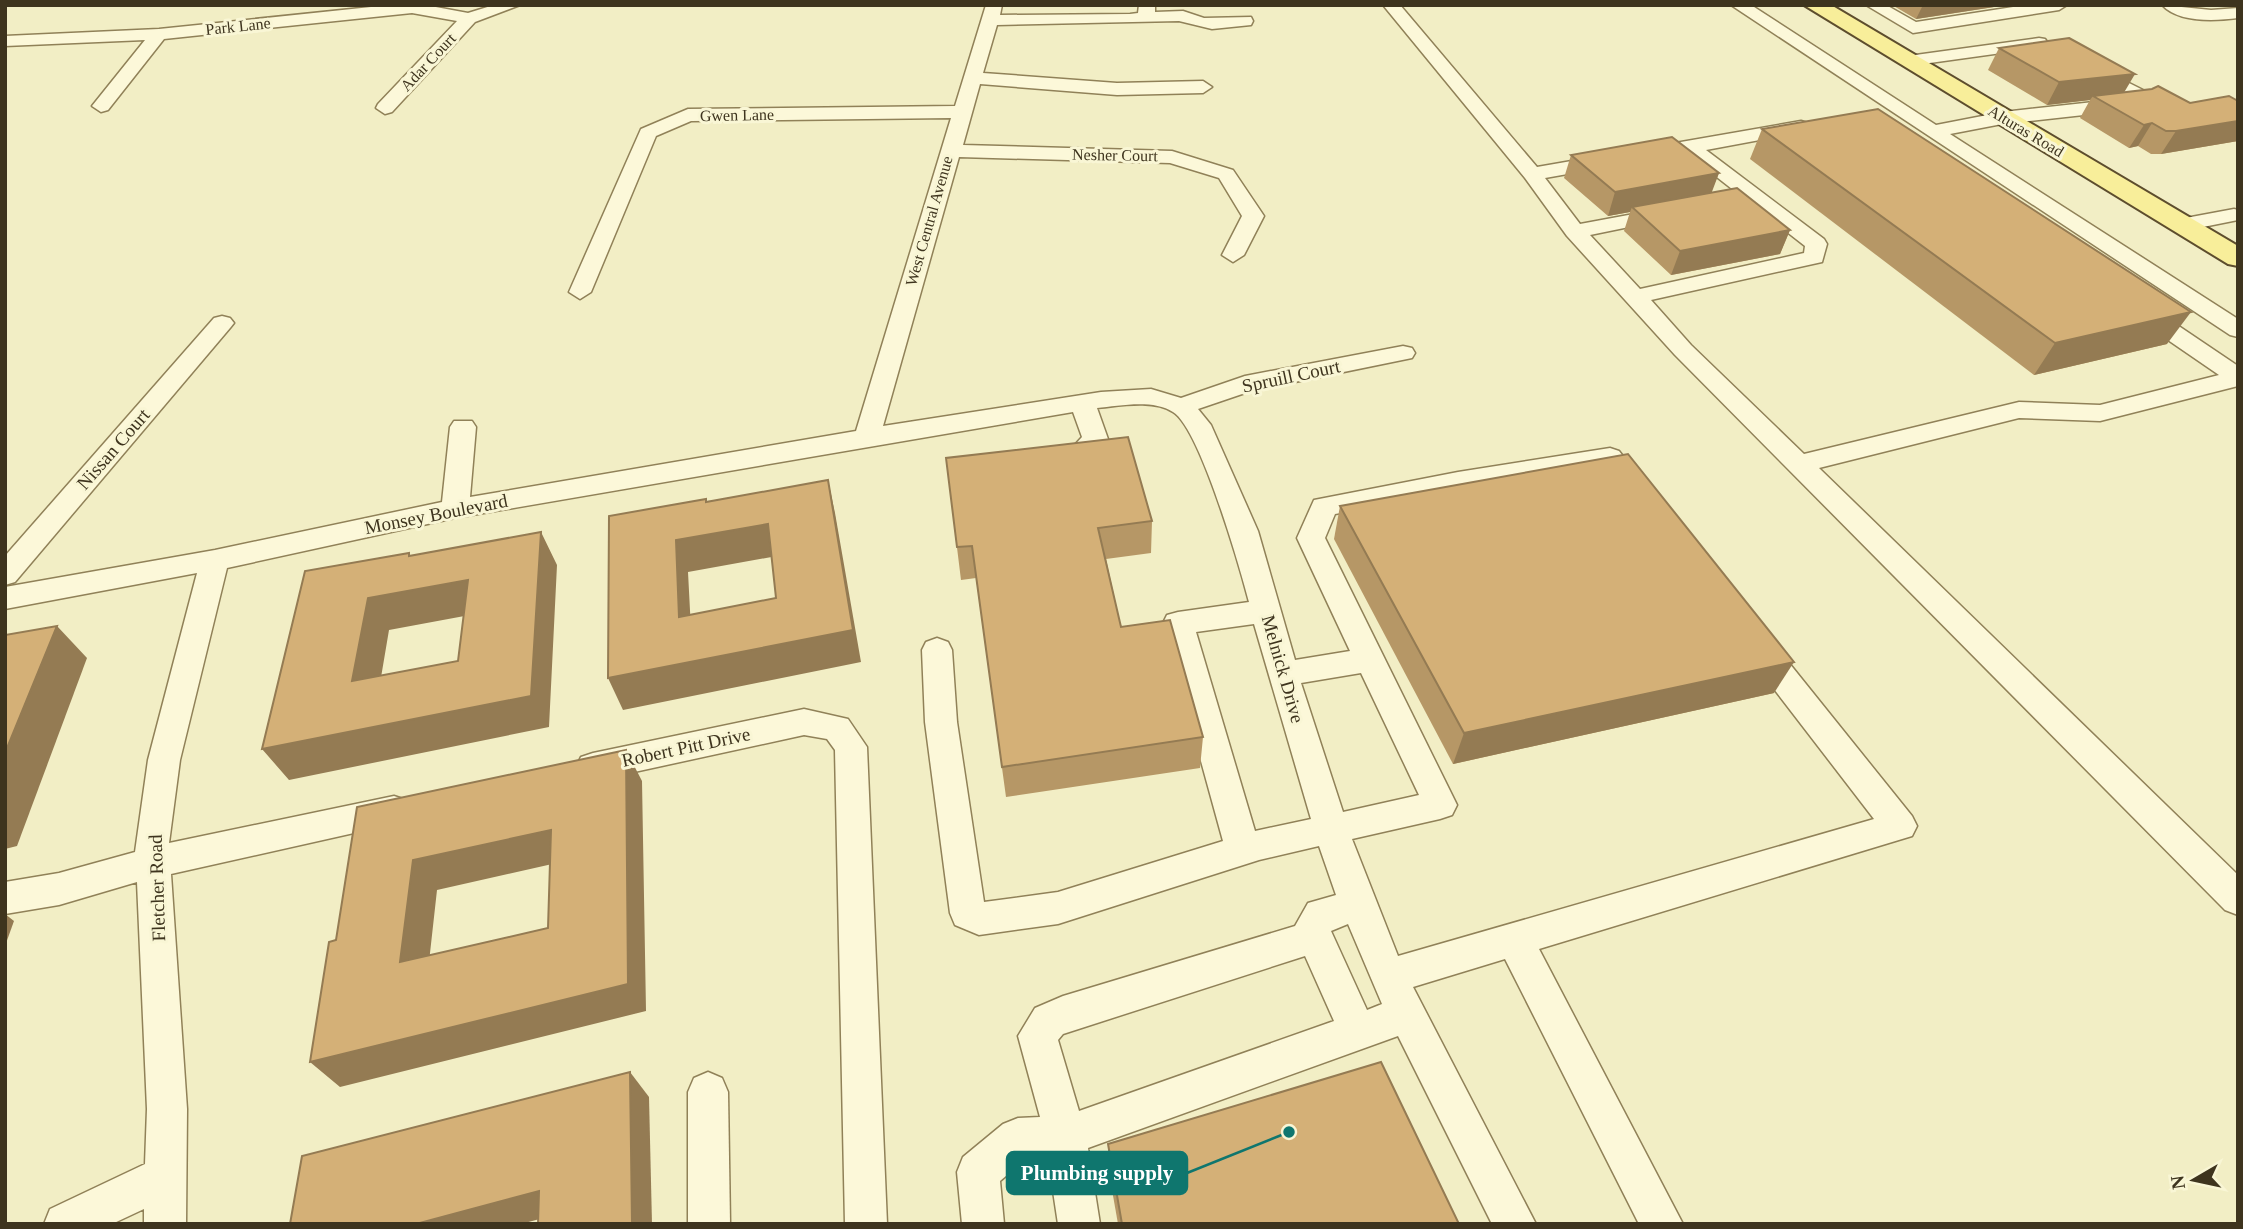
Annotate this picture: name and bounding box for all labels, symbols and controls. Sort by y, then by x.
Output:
street label: Park Lane [205,14,271,38]
street label: Adar Court [397,29,459,94]
street label: Alturas Road [1985,102,2067,160]
street label: Gwen Lane [700,106,774,124]
street label: Nesher Court [1072,146,1159,164]
street label: West Central Avenue [902,154,956,288]
street label: Spruill Court [1240,355,1343,397]
street label: Nissan Court [72,404,154,494]
street label: Monsey Boulevard [363,490,510,538]
street label: Melnick Drive [1258,613,1308,725]
street label: Robert Pitt Drive [620,723,752,771]
street label: Fletcher Road [145,834,169,942]
north arrow [2159,1145,2229,1215]
callout: Plumbing supply [1007,1152,1187,1194]
text: Plumbing supply [1021,1161,1174,1185]
text: N [2166,1174,2189,1191]

